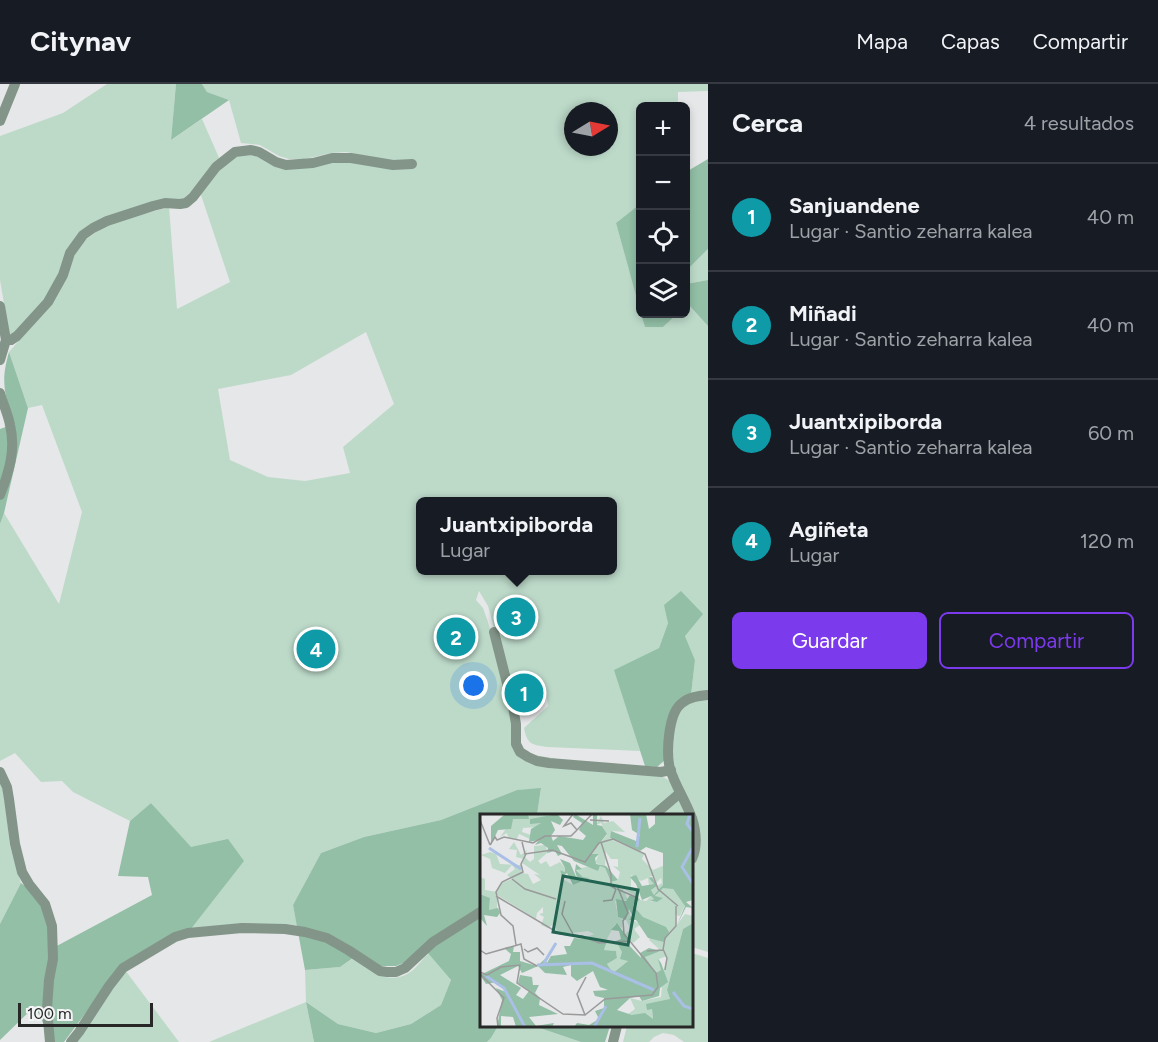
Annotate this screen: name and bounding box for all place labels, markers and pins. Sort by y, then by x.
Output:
pin: 3 [496,594,536,640]
pin: 2 [436,614,476,660]
pin: 4 [296,626,336,672]
pin: 1 [504,670,544,716]

